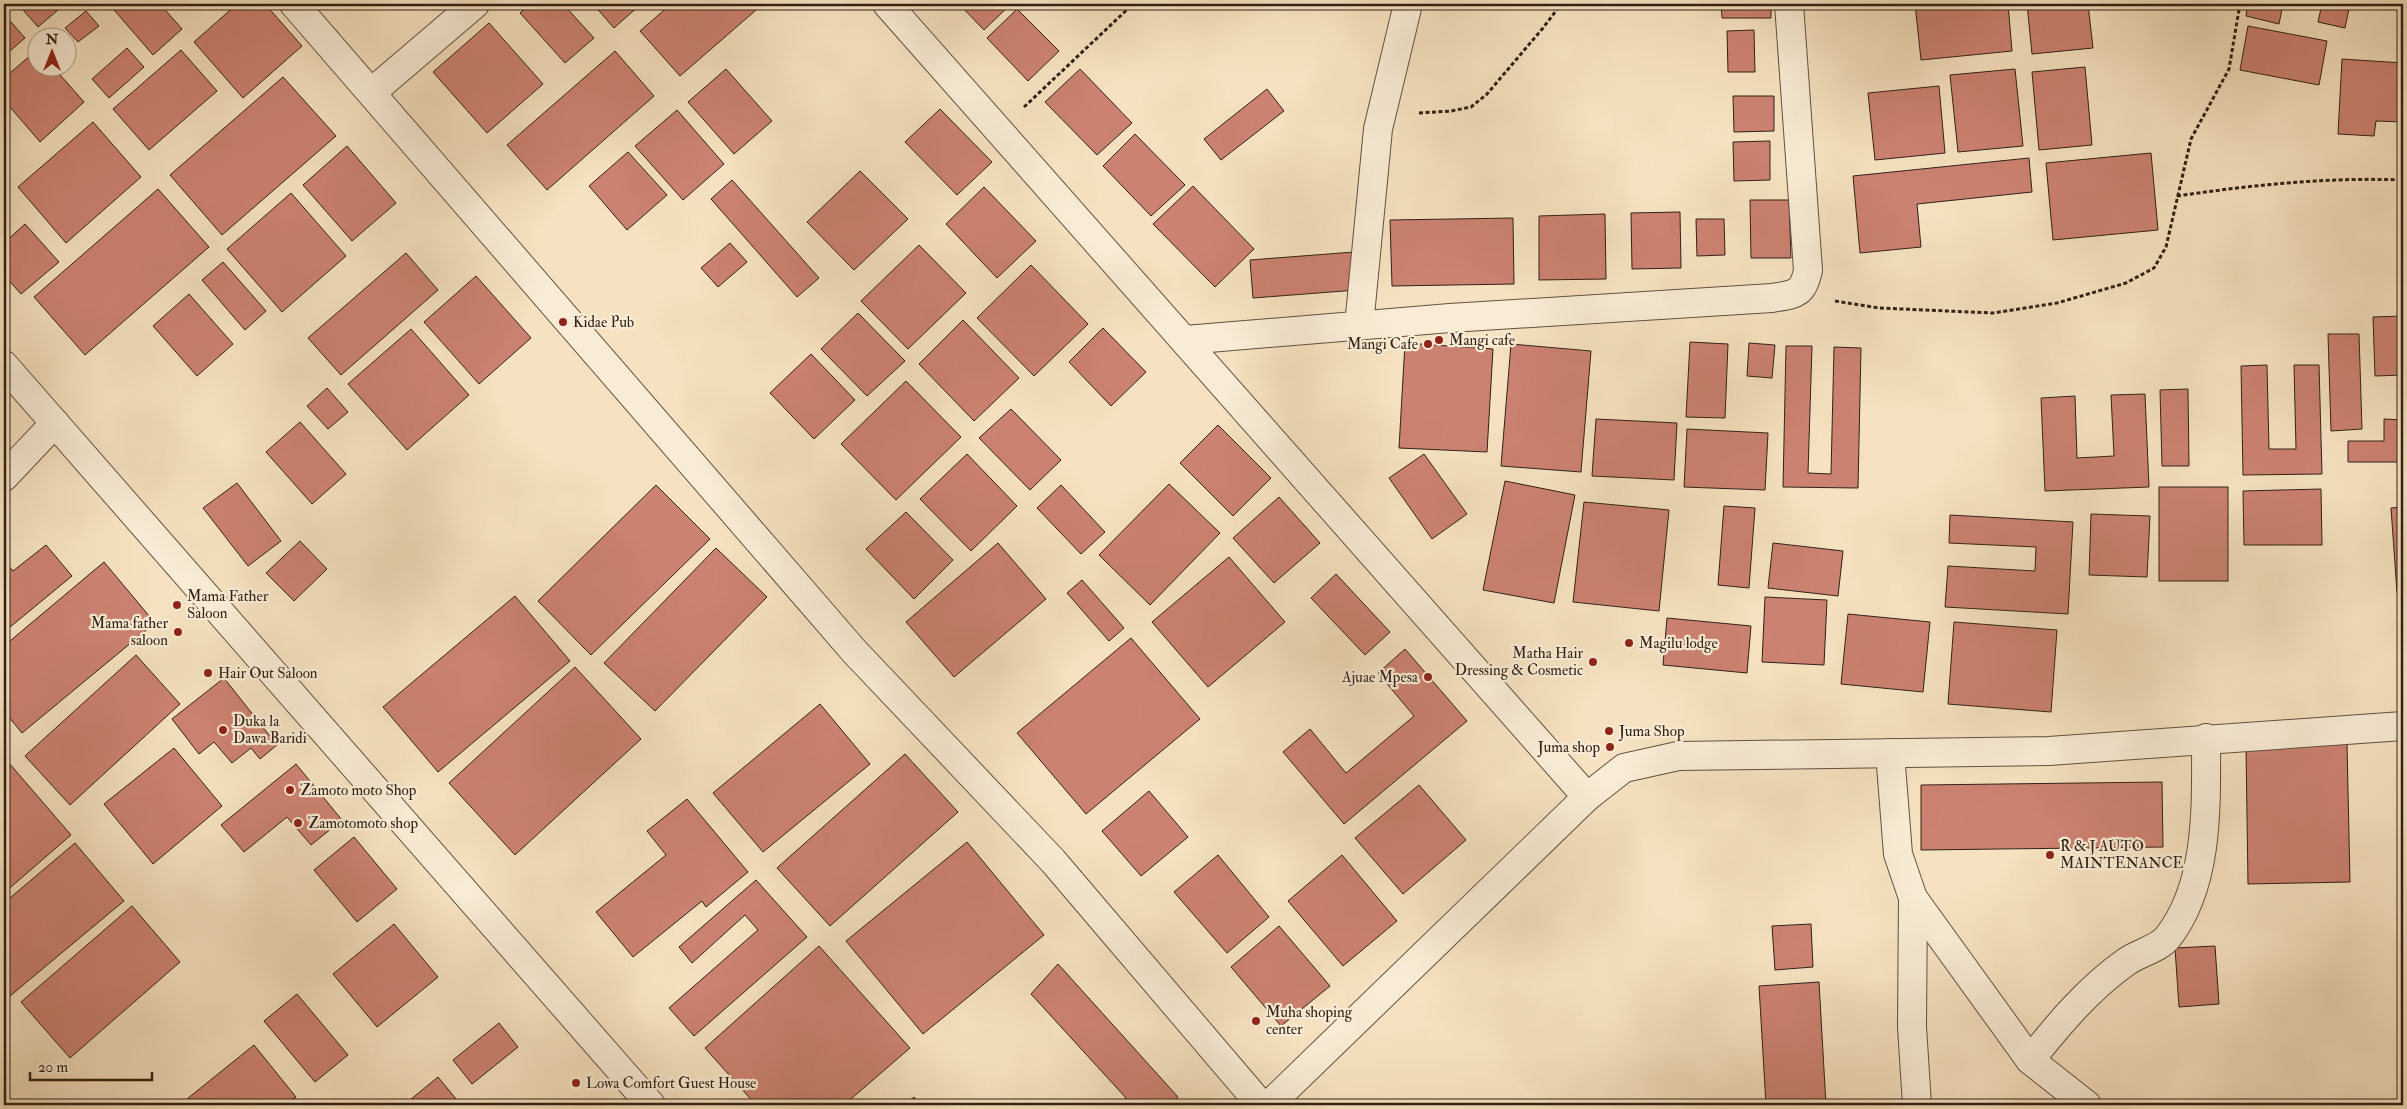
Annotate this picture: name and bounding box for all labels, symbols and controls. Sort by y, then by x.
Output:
north arrow [28,28,78,78]
text: N [45,31,59,48]
place label: Kidae Pub [573,313,634,332]
marker: Kidae Pub [557,316,569,328]
place label: Mangi cafe [1449,331,1515,350]
marker: Mangi cafe [1433,334,1445,346]
place label: Mangi Cafe [1347,335,1418,354]
marker: Mangi Cafe [1422,338,1434,350]
place label: Mama Father Saloon [187,587,269,623]
marker: Mama Father Saloon [171,599,183,611]
place label: Mama father saloon [91,614,168,650]
marker: Mama father saloon [172,626,184,638]
place label: Magilu lodge [1639,634,1718,653]
marker: Magilu lodge [1623,637,1635,649]
place label: Matha Hair Dressing & Cosmetic [1455,644,1583,680]
marker: Matha Hair Dressing & Cosmetic [1587,656,1599,668]
place label: Hair Out Saloon [218,664,318,683]
marker: Hair Out Saloon [202,667,214,679]
place label: Ajuae Mpesa [1341,668,1419,688]
marker: Ajuae Mpesa [1422,671,1434,683]
place label: Duka la Dawa Baridi [233,712,307,748]
place label: Juma Shop [1618,722,1685,742]
marker: Duka la Dawa Baridi [217,724,229,736]
marker: Juma Shop [1603,725,1615,737]
place label: Juma shop [1537,738,1600,758]
marker: Juma shop [1604,741,1616,753]
place label: Zamoto moto Shop [300,781,417,801]
marker: Zamoto moto Shop [284,784,296,796]
place label: Zamotomoto shop [308,814,418,834]
marker: Zamotomoto shop [292,817,304,829]
place label: R & J AUTO MAINTENANCE [2060,837,2183,873]
marker: R & J AUTO MAINTENANCE [2044,849,2056,861]
place label: Muha shoping center [1266,1003,1353,1039]
marker: Muha shoping center [1250,1015,1262,1027]
scale bar [30,1049,152,1081]
text: 20 m [38,1058,68,1077]
place label: Lowa Comfort Guest House [586,1074,756,1093]
marker: Lowa Comfort Guest House [570,1077,582,1089]

